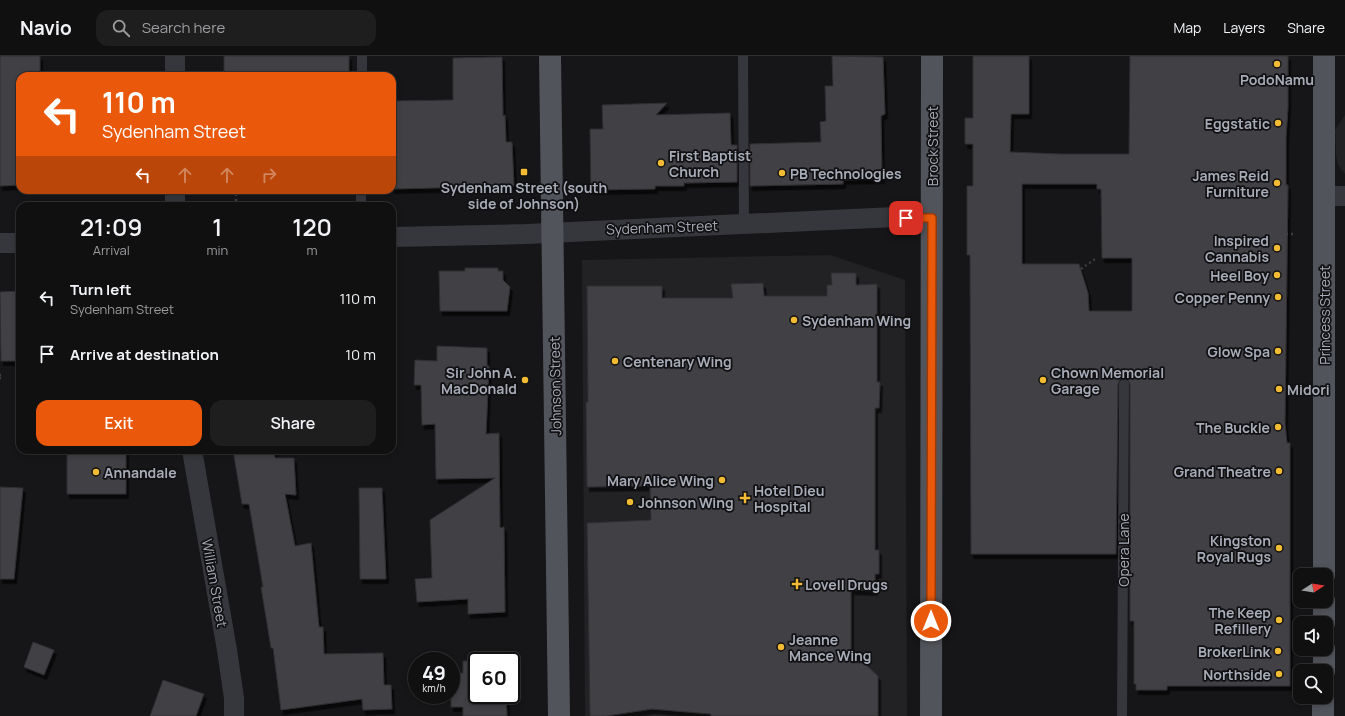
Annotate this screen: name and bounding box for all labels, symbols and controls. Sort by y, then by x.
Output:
search box [96,10,376,46]
text: Navio [20,15,72,41]
icon: search [110,17,132,39]
text: Search here [142,17,225,38]
text: Map [1173,18,1201,37]
text: Layers [1223,18,1265,37]
text: Share [1287,18,1325,37]
marker: PodoNamu [1272,59,1282,69]
place label: PodoNamu [1240,70,1314,89]
text: 110 m [102,83,176,121]
icon: left [36,88,88,140]
street label: Brock Street [923,105,942,186]
place label: Eggstatic [1205,114,1270,133]
marker: Eggstatic [1273,118,1283,128]
text: Sydenham Street [102,119,246,143]
place label: First Baptist Church [669,146,751,181]
marker: First Baptist Church [656,158,666,168]
icon: left [132,164,154,186]
icon: ahead [174,164,196,186]
icon: ahead [216,164,238,186]
icon: right [258,164,280,186]
place label: PB Technologies [790,164,902,183]
place label: James Reid Furniture [1192,166,1269,201]
marker: Sydenham Street (south side of Johnson) [519,167,529,177]
marker: PB Technologies [777,168,787,178]
place label: Sydenham Street (south side of Johnson) [441,178,607,213]
marker: James Reid Furniture [1272,178,1282,188]
pin [889,201,923,235]
icon: arrive [895,207,917,229]
text: 21:09 [80,210,142,243]
text: 1 [212,210,222,243]
text: 120 [292,210,332,243]
street label: Sydenham Street [606,216,719,238]
place label: Inspired Cannabis [1205,231,1269,266]
text: Arrival [93,241,130,259]
text: min [206,241,228,259]
text: m [307,241,318,259]
marker: Inspired Cannabis [1272,243,1282,253]
street label: Princess Street [1315,265,1334,365]
place label: Heel Boy [1210,266,1269,285]
marker: Heel Boy [1272,270,1282,280]
text: Turn left [70,279,132,300]
icon: left [36,287,58,309]
text: 110 m [339,288,376,309]
place label: Copper Penny [1175,288,1270,307]
marker: Copper Penny [1273,292,1283,302]
text: Sydenham Street [70,300,174,318]
place label: Sydenham Wing [802,311,911,330]
marker: Sydenham Wing [789,315,799,325]
street label: Johnson Street [545,336,565,436]
place label: Glow Spa [1208,342,1270,361]
icon: arrive [36,343,58,365]
text: Arrive at destination [70,344,219,365]
text: 10 m [345,344,376,365]
marker: Glow Spa [1273,346,1283,356]
place label: Centenary Wing [623,352,732,371]
marker: Centenary Wing [610,356,620,366]
place label: Sir John A. MacDonald [441,363,517,398]
place label: Chown Memorial Garage [1051,363,1164,398]
marker: Sir John A. MacDonald [520,375,530,385]
marker: Chown Memorial Garage [1038,375,1048,385]
place label: Midori [1287,380,1330,399]
marker: Midori [1274,384,1284,394]
button: Exit [36,400,202,446]
button: Share [210,400,376,446]
place label: The Buckle [1196,418,1270,437]
marker: The Buckle [1273,422,1283,432]
place label: Grand Theatre [1174,462,1271,481]
place label: Annandale [104,463,177,482]
marker: Grand Theatre [1274,466,1284,476]
marker: Annandale [91,467,101,477]
place label: Mary Alice Wing [607,471,714,490]
marker: Mary Alice Wing [717,475,727,485]
place label: Hotel Dieu Hospital [754,481,825,516]
marker: Hotel Dieu Hospital [739,492,751,504]
place label: Johnson Wing [638,493,734,512]
marker: Johnson Wing [625,497,635,507]
street label: Opera Lane [1114,513,1133,587]
place label: Kingston Royal Rugs [1197,531,1271,566]
street label: William Street [198,537,232,629]
marker: Kingston Royal Rugs [1274,543,1284,553]
north arrow [1293,568,1333,608]
map controls [1293,568,1333,704]
place label: Lovell Drugs [805,575,888,594]
marker: Lovell Drugs [792,579,802,589]
position arrow [910,600,952,642]
place label: The Keep Refillery [1209,603,1271,638]
marker: The Keep Refillery [1274,615,1284,625]
button: sound [1293,616,1333,656]
place label: Jeanne Mance Wing [789,630,871,665]
marker: Jeanne Mance Wing [776,642,786,652]
place label: BrokerLink [1198,642,1270,661]
marker: BrokerLink [1273,646,1283,656]
speed limit sign: 60 [468,652,520,704]
text: 49 [422,659,446,686]
button: search [1293,664,1333,704]
place label: Northside [1203,665,1271,684]
marker: Northside [1274,669,1284,679]
text: km/h [422,681,446,695]

